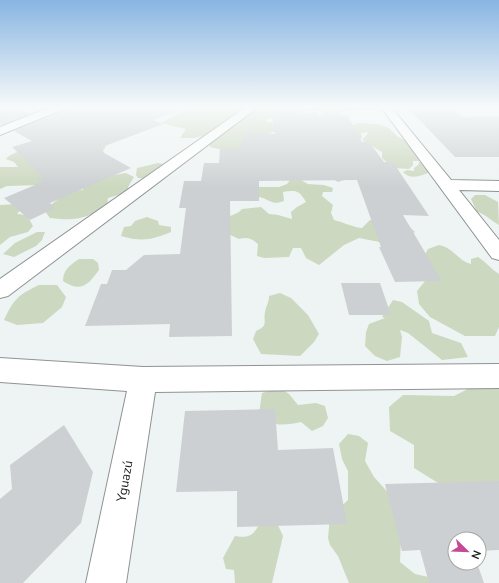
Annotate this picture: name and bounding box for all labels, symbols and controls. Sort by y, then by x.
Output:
street label: Yguazú [112,459,137,504]
north arrow [447,531,487,571]
text: N [467,548,484,561]

